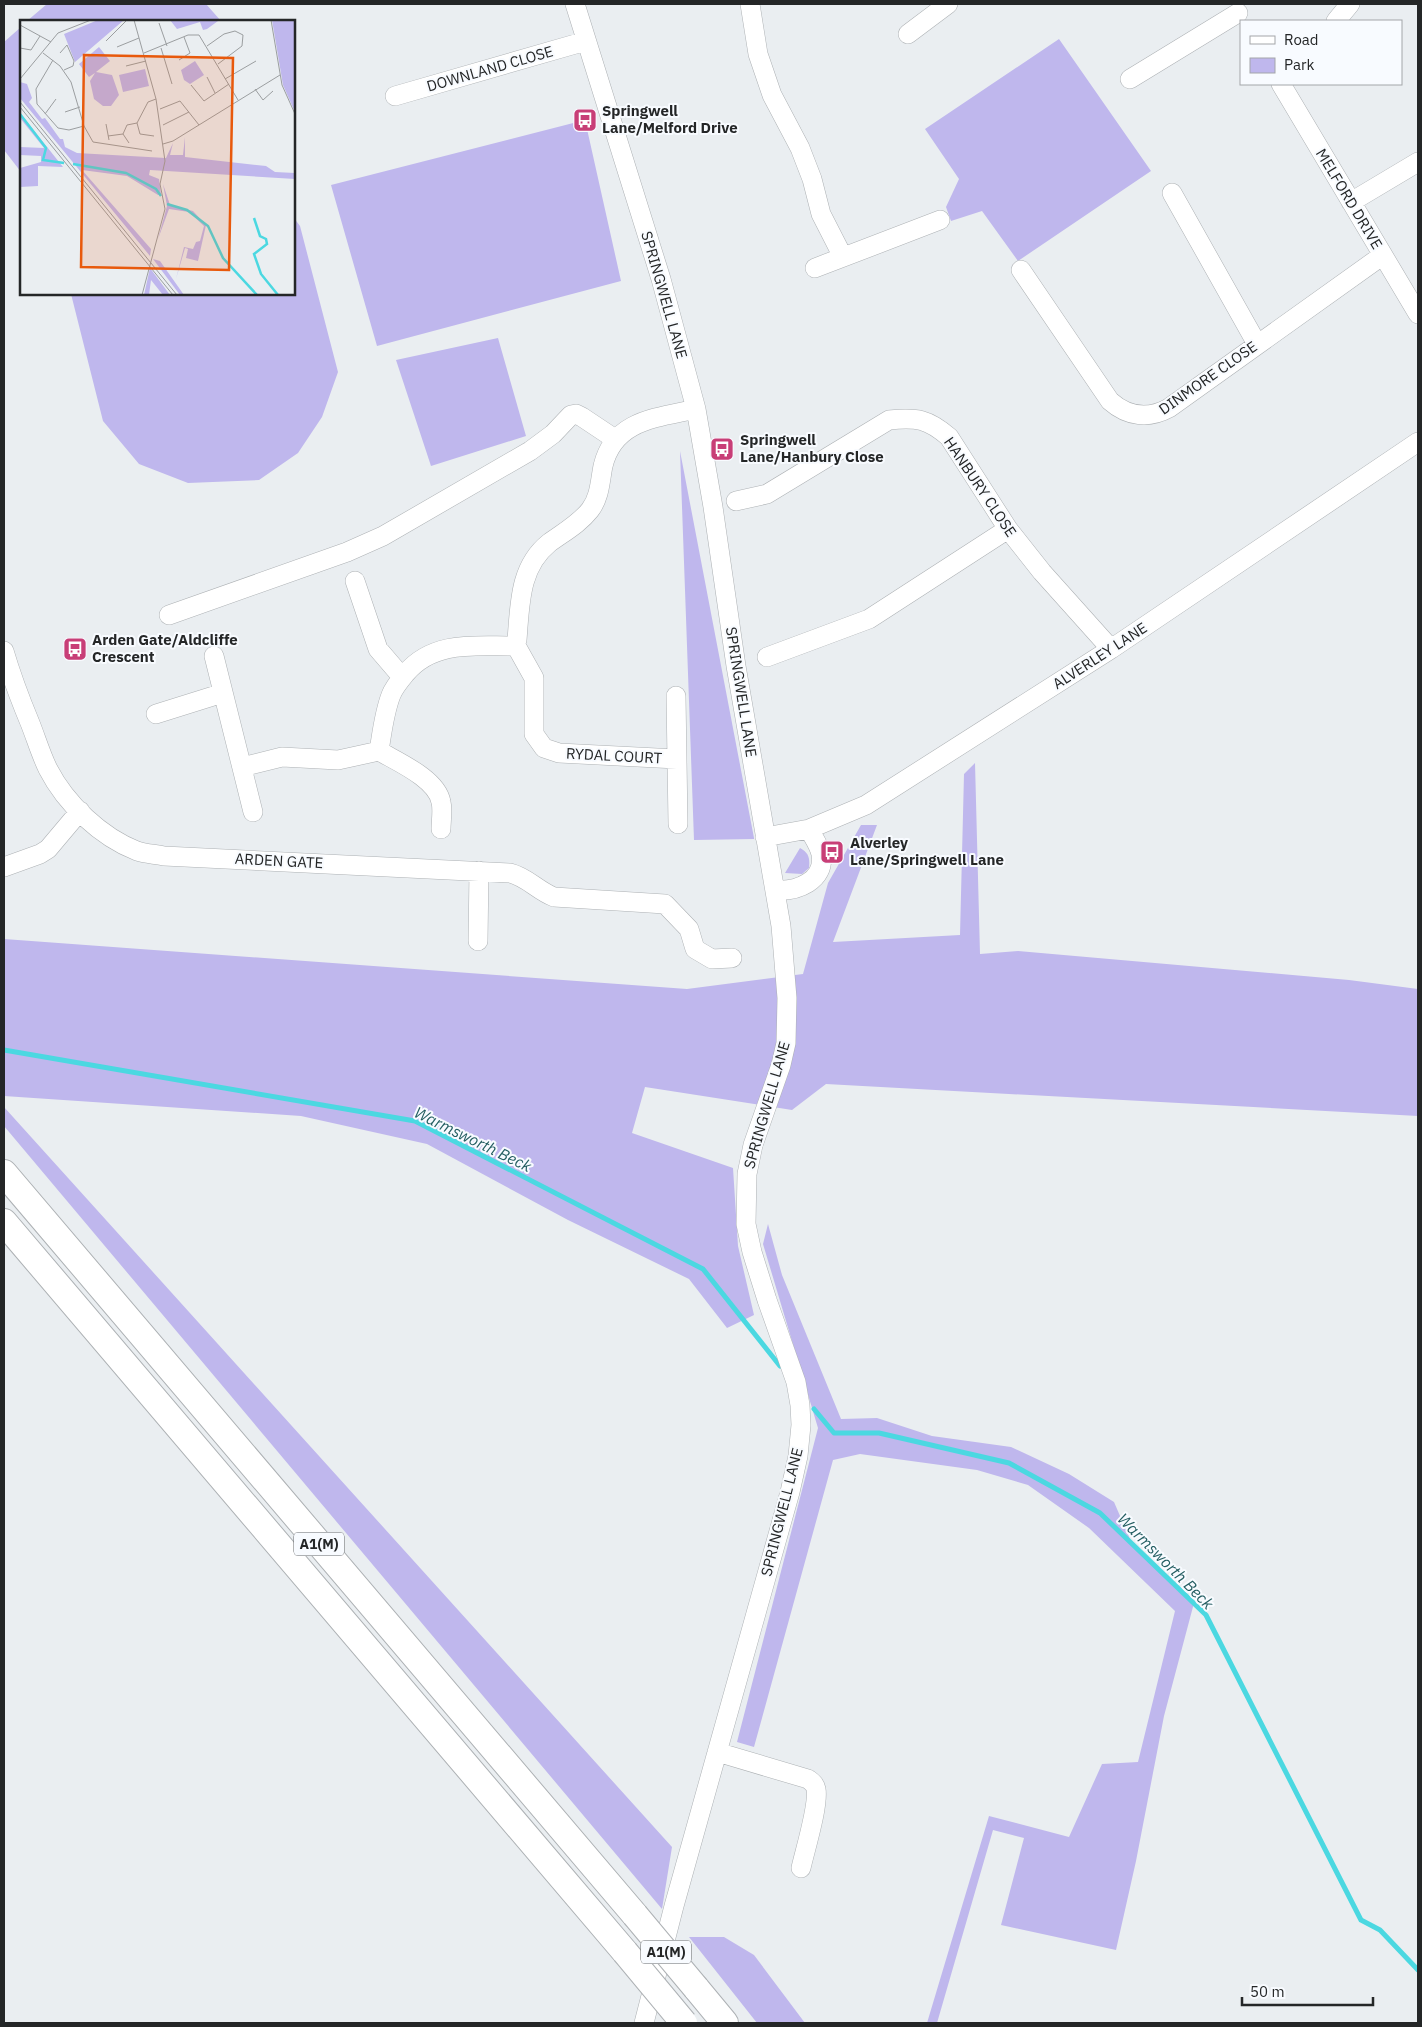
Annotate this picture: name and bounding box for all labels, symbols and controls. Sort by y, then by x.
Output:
inset map [20,20,295,295]
legend [1240,20,1402,85]
text: Road [1284,30,1319,49]
street label: DOWNLAND CLOSE [424,41,555,96]
text: Park [1284,55,1314,74]
place label: Springwell Lane/Melford Drive [602,101,738,137]
bus stop icon: Springwell Lane/Melford Drive [572,107,598,133]
street label: MELFORD DRIVE [1312,145,1387,252]
street label: SPRINGWELL LANE [637,229,692,361]
street label: DINMORE CLOSE [1155,337,1261,419]
place label: Springwell Lane/Hanbury Close [740,430,884,466]
street label: HANBURY CLOSE [940,433,1021,540]
bus stop icon: Springwell Lane/Hanbury Close [709,436,735,462]
street label: ALVERLEY LANE [1049,618,1151,693]
street label: SPRINGWELL LANE [722,625,761,759]
place label: Arden Gate/Aldcliffe Crescent [92,630,238,666]
bus stop icon: Arden Gate/Aldcliffe Crescent [62,636,88,662]
street label: RYDAL COURT [565,743,663,768]
place label: Alverley Lane/Springwell Lane [850,833,1004,869]
bus stop icon: Alverley Lane/Springwell Lane [819,839,845,865]
street label: ARDEN GATE [234,849,324,872]
street label: SPRINGWELL LANE [739,1039,794,1171]
water label: Warmsworth Beck [411,1102,535,1176]
street label: SPRINGWELL LANE [756,1446,807,1578]
water label: Warmsworth Beck [1114,1509,1219,1614]
road number: A1(M) [294,1532,344,1556]
road number: A1(M) [641,1940,691,1964]
scale bar [1242,1974,1373,2006]
text: 50 m [1250,1982,1285,2001]

